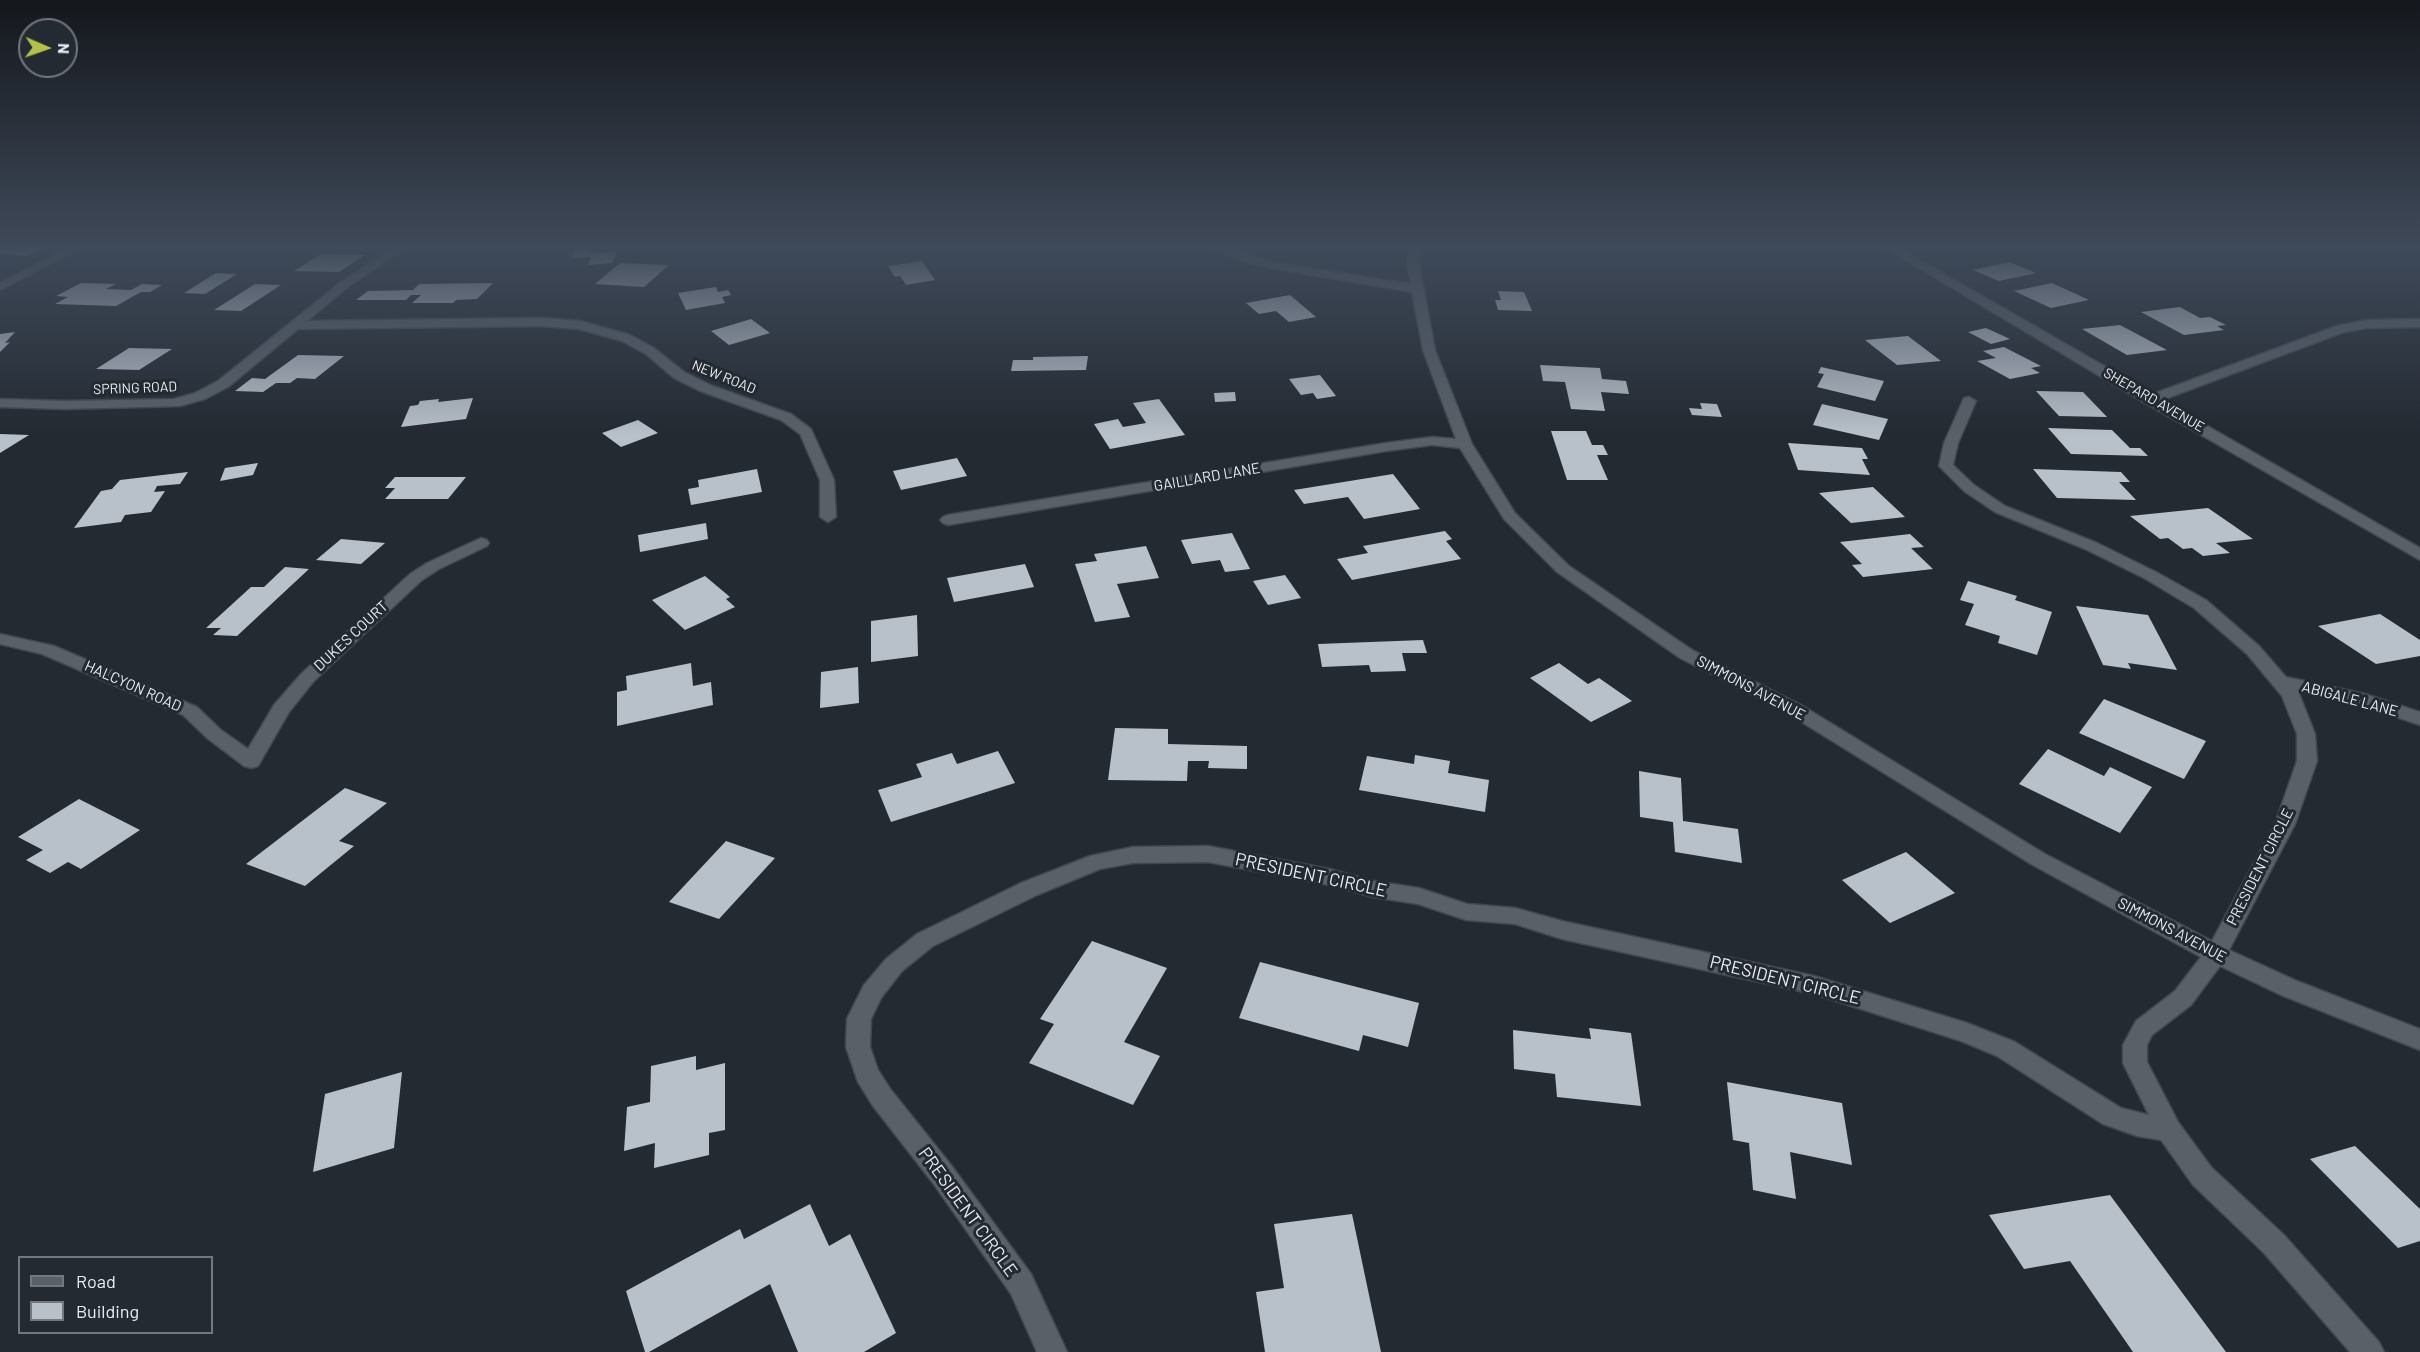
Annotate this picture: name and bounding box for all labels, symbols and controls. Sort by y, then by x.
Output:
north arrow [18,18,78,78]
text: N [55,43,74,54]
street label: NEW ROAD [690,357,758,397]
street label: SHEPARD AVENUE [2101,364,2207,436]
street label: SPRING ROAD [93,378,177,398]
street label: GAILLARD LANE [1152,459,1262,495]
street label: DUKES COURT [310,597,392,675]
street label: SIMMONS AVENUE [1694,652,1808,724]
street label: HALCYON ROAD [82,657,184,715]
street label: ABIGALE LANE [2300,678,2400,720]
street label: PRESIDENT CIRCLE [2223,806,2297,928]
street label: PRESIDENT CIRCLE [1233,848,1389,902]
street label: SIMMONS AVENUE [2115,894,2229,966]
street label: PRESIDENT CIRCLE [1707,951,1863,1009]
street label: PRESIDENT CIRCLE [914,1143,1022,1281]
legend [18,1256,213,1334]
text: Road [76,1270,116,1292]
text: Building [76,1300,139,1322]

